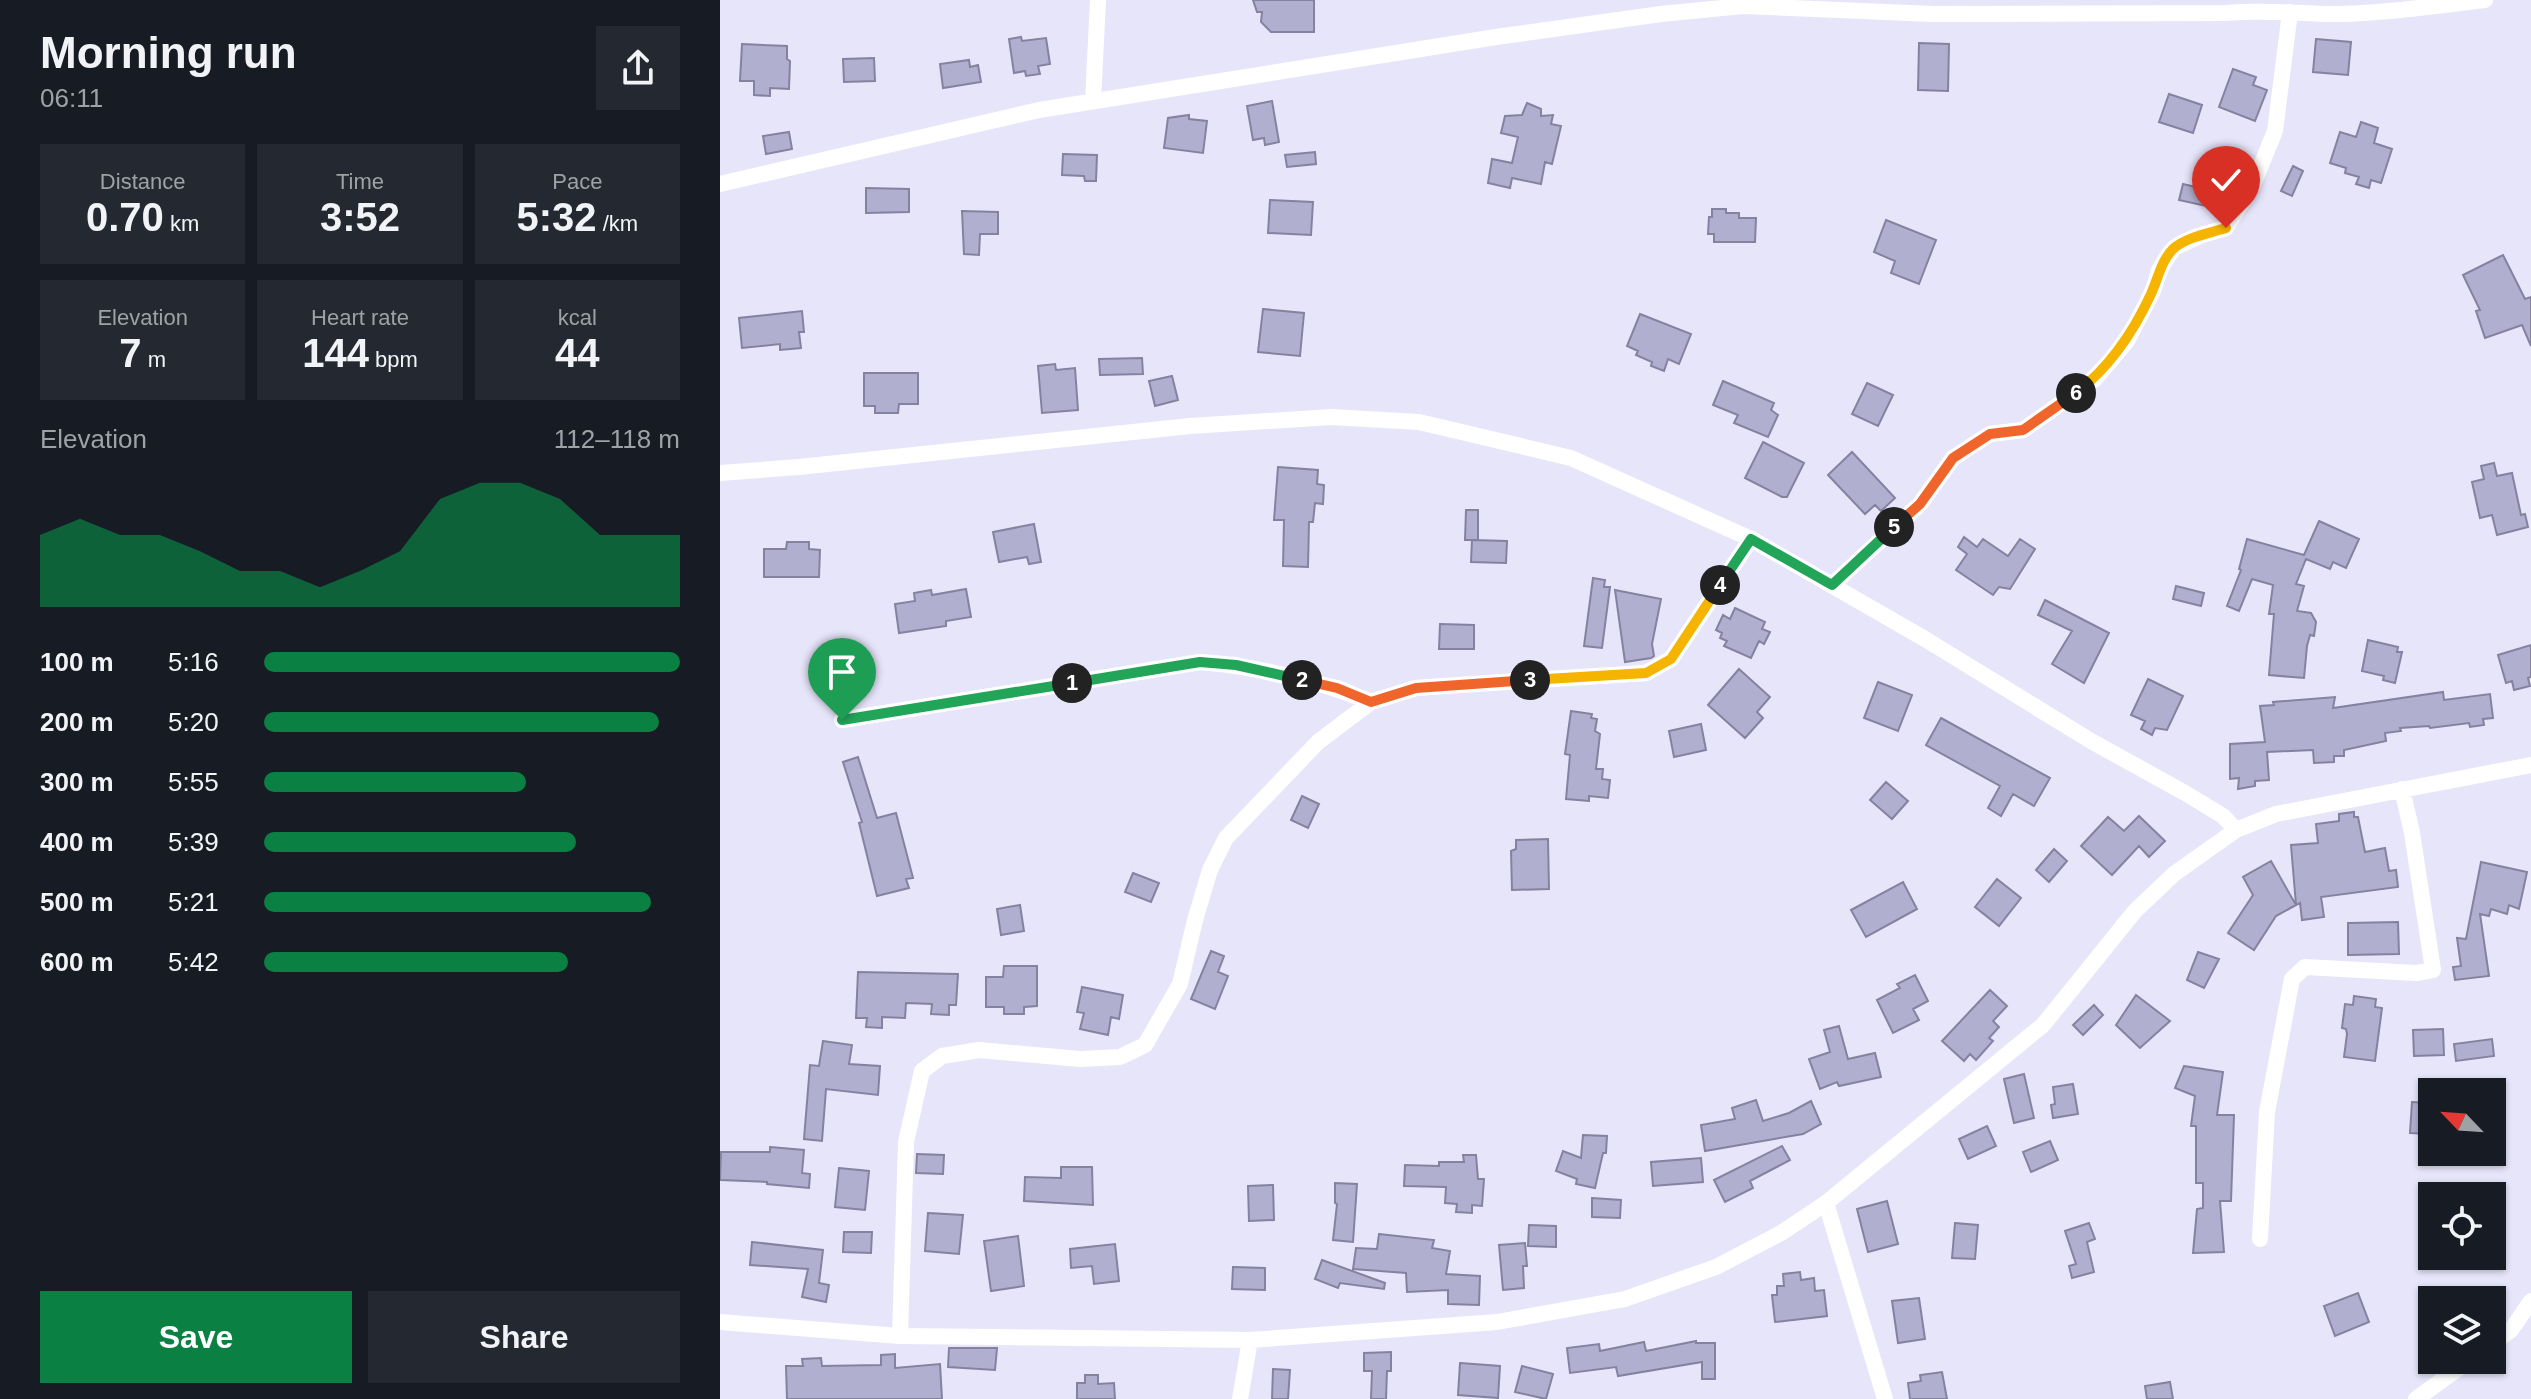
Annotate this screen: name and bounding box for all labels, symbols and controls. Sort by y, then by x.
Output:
button: share [596,26,680,110]
text: Morning run [40,28,297,77]
text: 06:11 [40,83,103,113]
pin [2192,146,2260,228]
icon: check [2204,158,2248,202]
text: Distance [100,169,185,194]
text: Time [336,169,384,194]
text: Pace [552,169,602,194]
text: 0.70 [86,195,164,239]
text: 3:52 [320,195,400,239]
text: 5:32 [517,195,597,239]
text: km [164,211,199,236]
text: /km [597,211,638,236]
text: Elevation [97,305,188,330]
text: Heart rate [311,305,409,330]
text: kcal [558,305,597,330]
text: 7 [119,331,142,375]
text: 144 [302,331,369,375]
text: 44 [555,331,600,375]
text: m [142,347,166,372]
text: bpm [369,347,418,372]
pin: 6 [2056,373,2096,413]
text: 6 [2070,380,2082,405]
text: Elevation [40,424,147,454]
text: 112–118 m [554,424,680,454]
pin: 5 [1874,507,1914,547]
text: 5 [1888,514,1900,539]
pin: 4 [1700,565,1740,605]
text: 4 [1714,572,1726,597]
pin [808,638,876,720]
text: 100 m [40,647,114,677]
text: 5:16 [168,647,219,677]
icon: arrive [820,650,864,694]
pin: 2 [1282,660,1322,700]
pin: 3 [1510,660,1550,700]
pin: 1 [1052,663,1092,703]
text: 2 [1296,667,1308,692]
text: 3 [1524,667,1536,692]
text: 1 [1066,670,1078,695]
text: 200 m [40,707,114,737]
text: 5:20 [168,707,219,737]
text: 300 m [40,767,114,797]
text: 5:55 [168,767,219,797]
text: 400 m [40,827,114,857]
text: 5:39 [168,827,219,857]
text: 500 m [40,887,114,917]
text: 5:21 [168,887,219,917]
text: 600 m [40,947,114,977]
text: 5:42 [168,947,219,977]
north arrow [2418,1078,2506,1166]
map controls [2418,1078,2506,1374]
button: locate [2418,1182,2506,1270]
button: layers [2418,1286,2506,1374]
button: Save [40,1291,352,1383]
button: Share [368,1291,680,1383]

